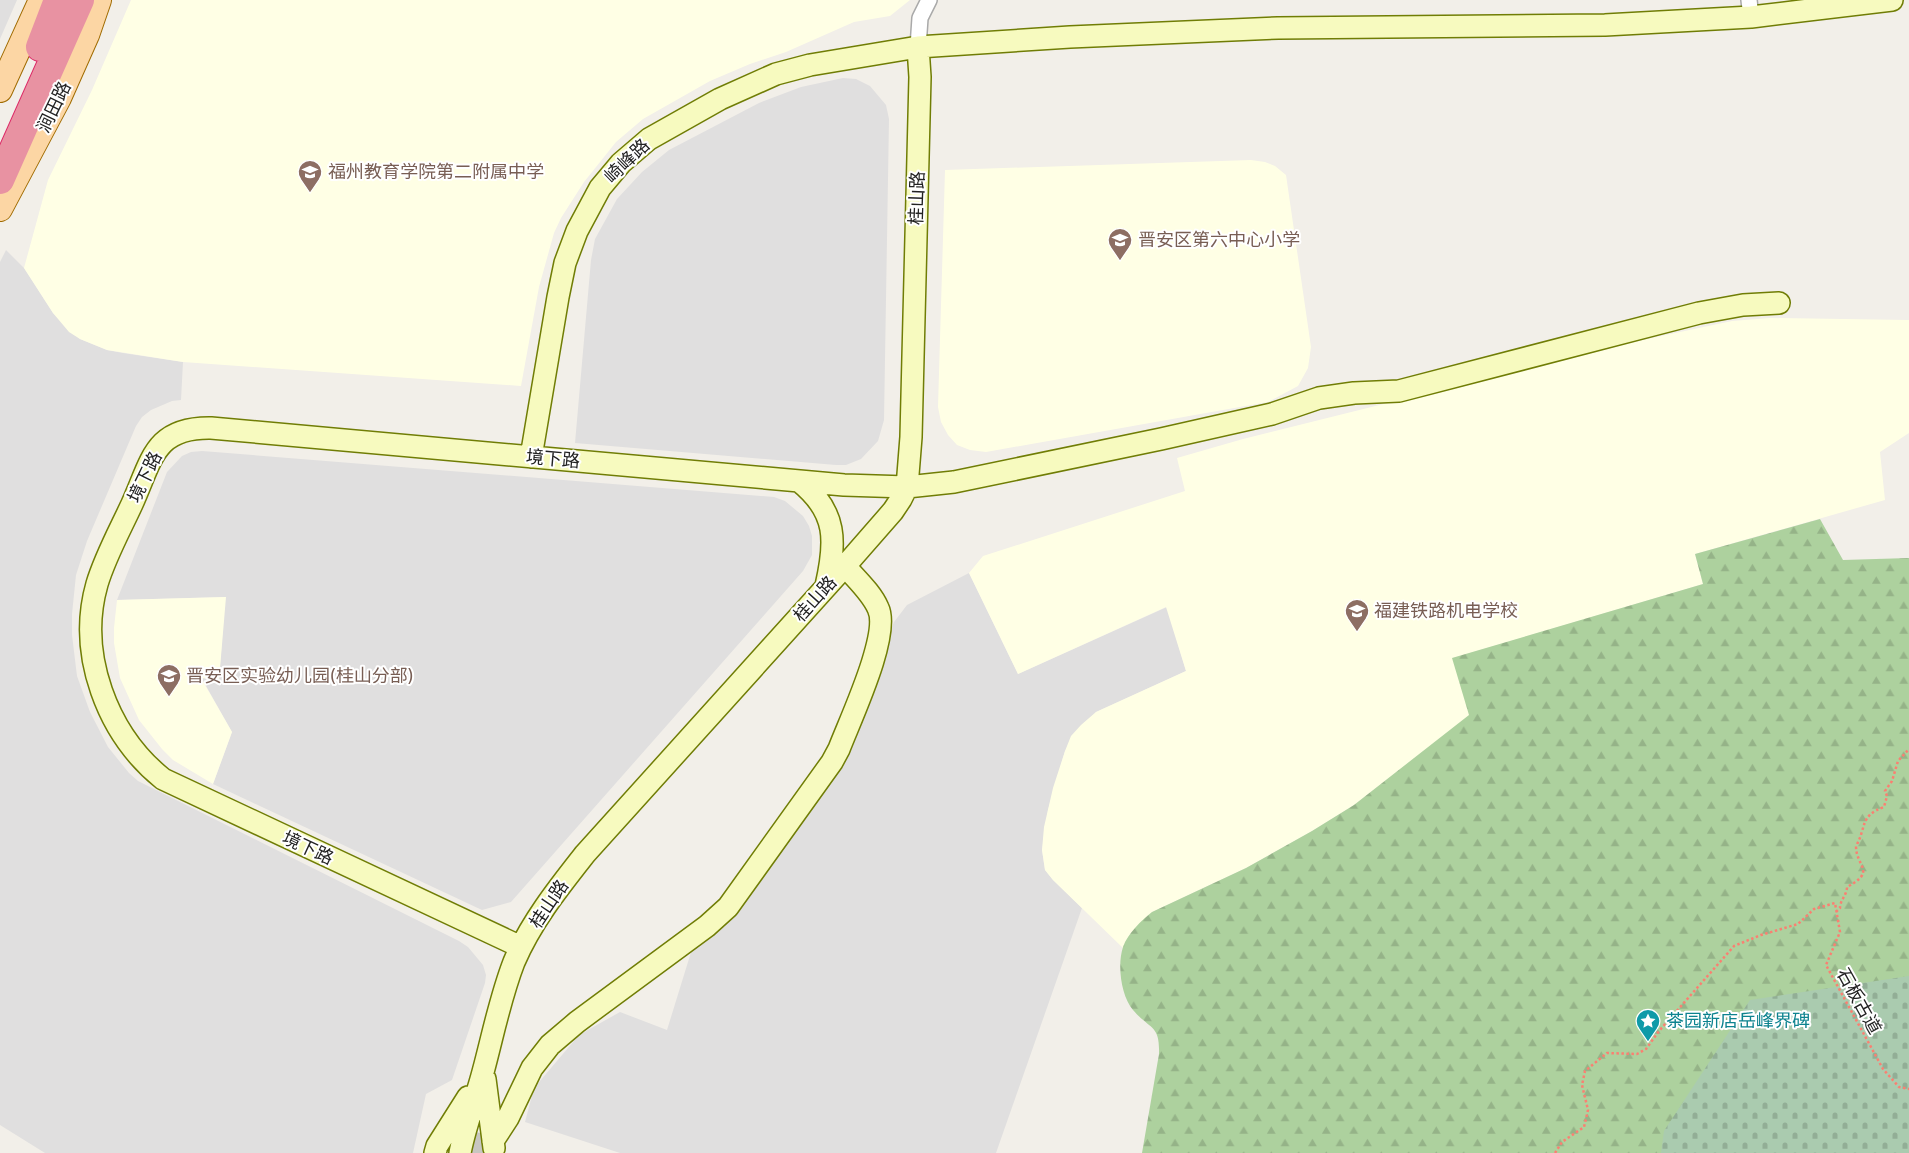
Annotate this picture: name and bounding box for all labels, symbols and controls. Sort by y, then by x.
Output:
street label: 涧田路 [32,78,76,136]
street label: 崎峰路 [600,134,654,188]
school or university icon: 福州教育学院第二附属中学 [297,159,323,193]
place label: 福州教育学院第二附属中学 [328,161,544,183]
street label: 桂山路 [905,171,929,225]
school or university icon: 晋安区第六中心小学 [1107,227,1133,261]
place label: 晋安区第六中心小学 [1138,229,1300,251]
street label: 境下路 [525,446,581,472]
street label: 境下路 [123,448,167,506]
street label: 桂山路 [789,572,841,626]
school or university icon: 福建铁路机电学校 [1344,598,1370,632]
place label: 福建铁路机电学校 [1374,600,1518,622]
school or university icon: 晋安区实验幼儿园(桂山分部) [156,663,182,697]
place label: 晋安区实验幼儿园(桂山分部) [186,665,413,687]
street label: 境下路 [279,827,337,869]
street label: 桂山路 [525,875,573,933]
street label: 石板古道 [1832,964,1886,1038]
place icon: 茶园新店岳峰界碑 [1635,1008,1661,1042]
place label: 茶园新店岳峰界碑 [1666,1010,1810,1032]

